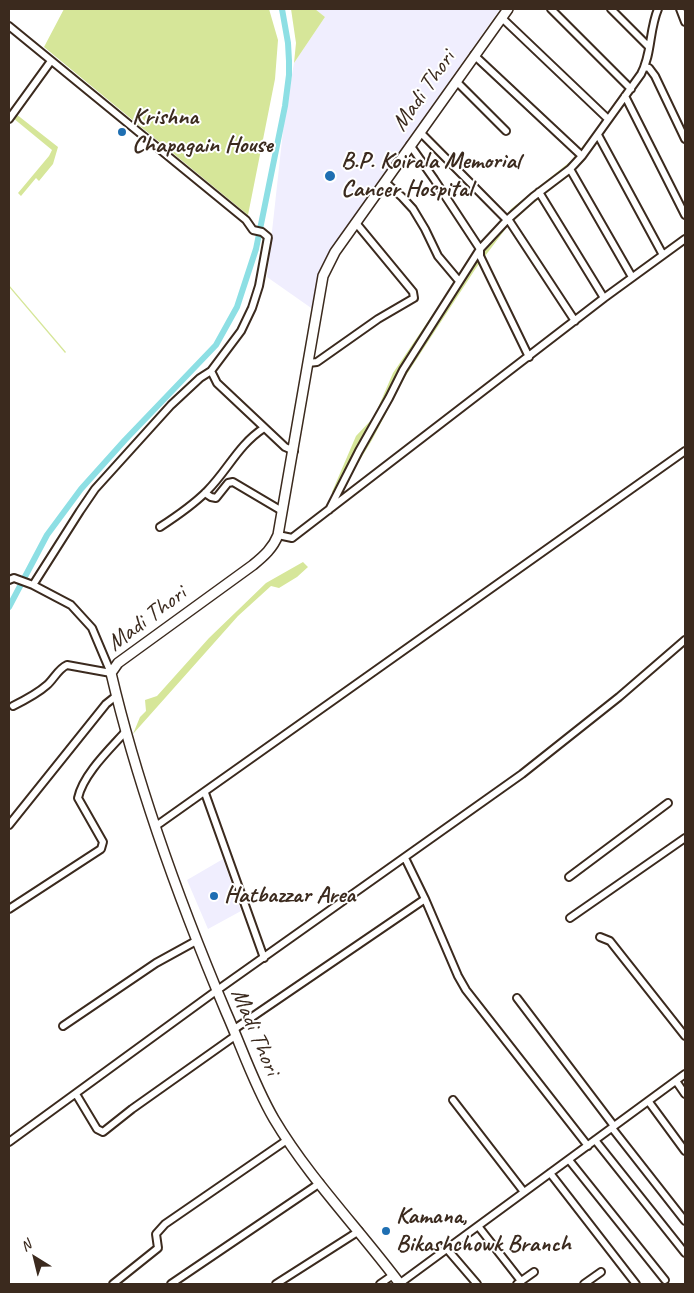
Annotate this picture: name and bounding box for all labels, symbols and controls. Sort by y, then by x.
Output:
street label: Madi Thori [386,45,462,137]
place label: Krishna Chapagain House [132,104,272,160]
marker: Krishna Chapagain House [116,126,128,138]
place label: B.P. Koirala Memorial Cancer Hospital [341,148,520,204]
marker: B.P. Koirala Memorial Cancer Hospital [323,169,337,183]
street label: Madi Thori [102,580,192,658]
place label: Hatbazzar Area [224,882,355,910]
marker: Hatbazzar Area [208,890,220,902]
street label: Madi Thori [224,984,286,1080]
place label: Kamana, Bikashchowk Branch [396,1203,571,1259]
marker: Kamana, Bikashchowk Branch [380,1225,392,1237]
north arrow [10,1233,60,1283]
text: N [17,1236,34,1255]

